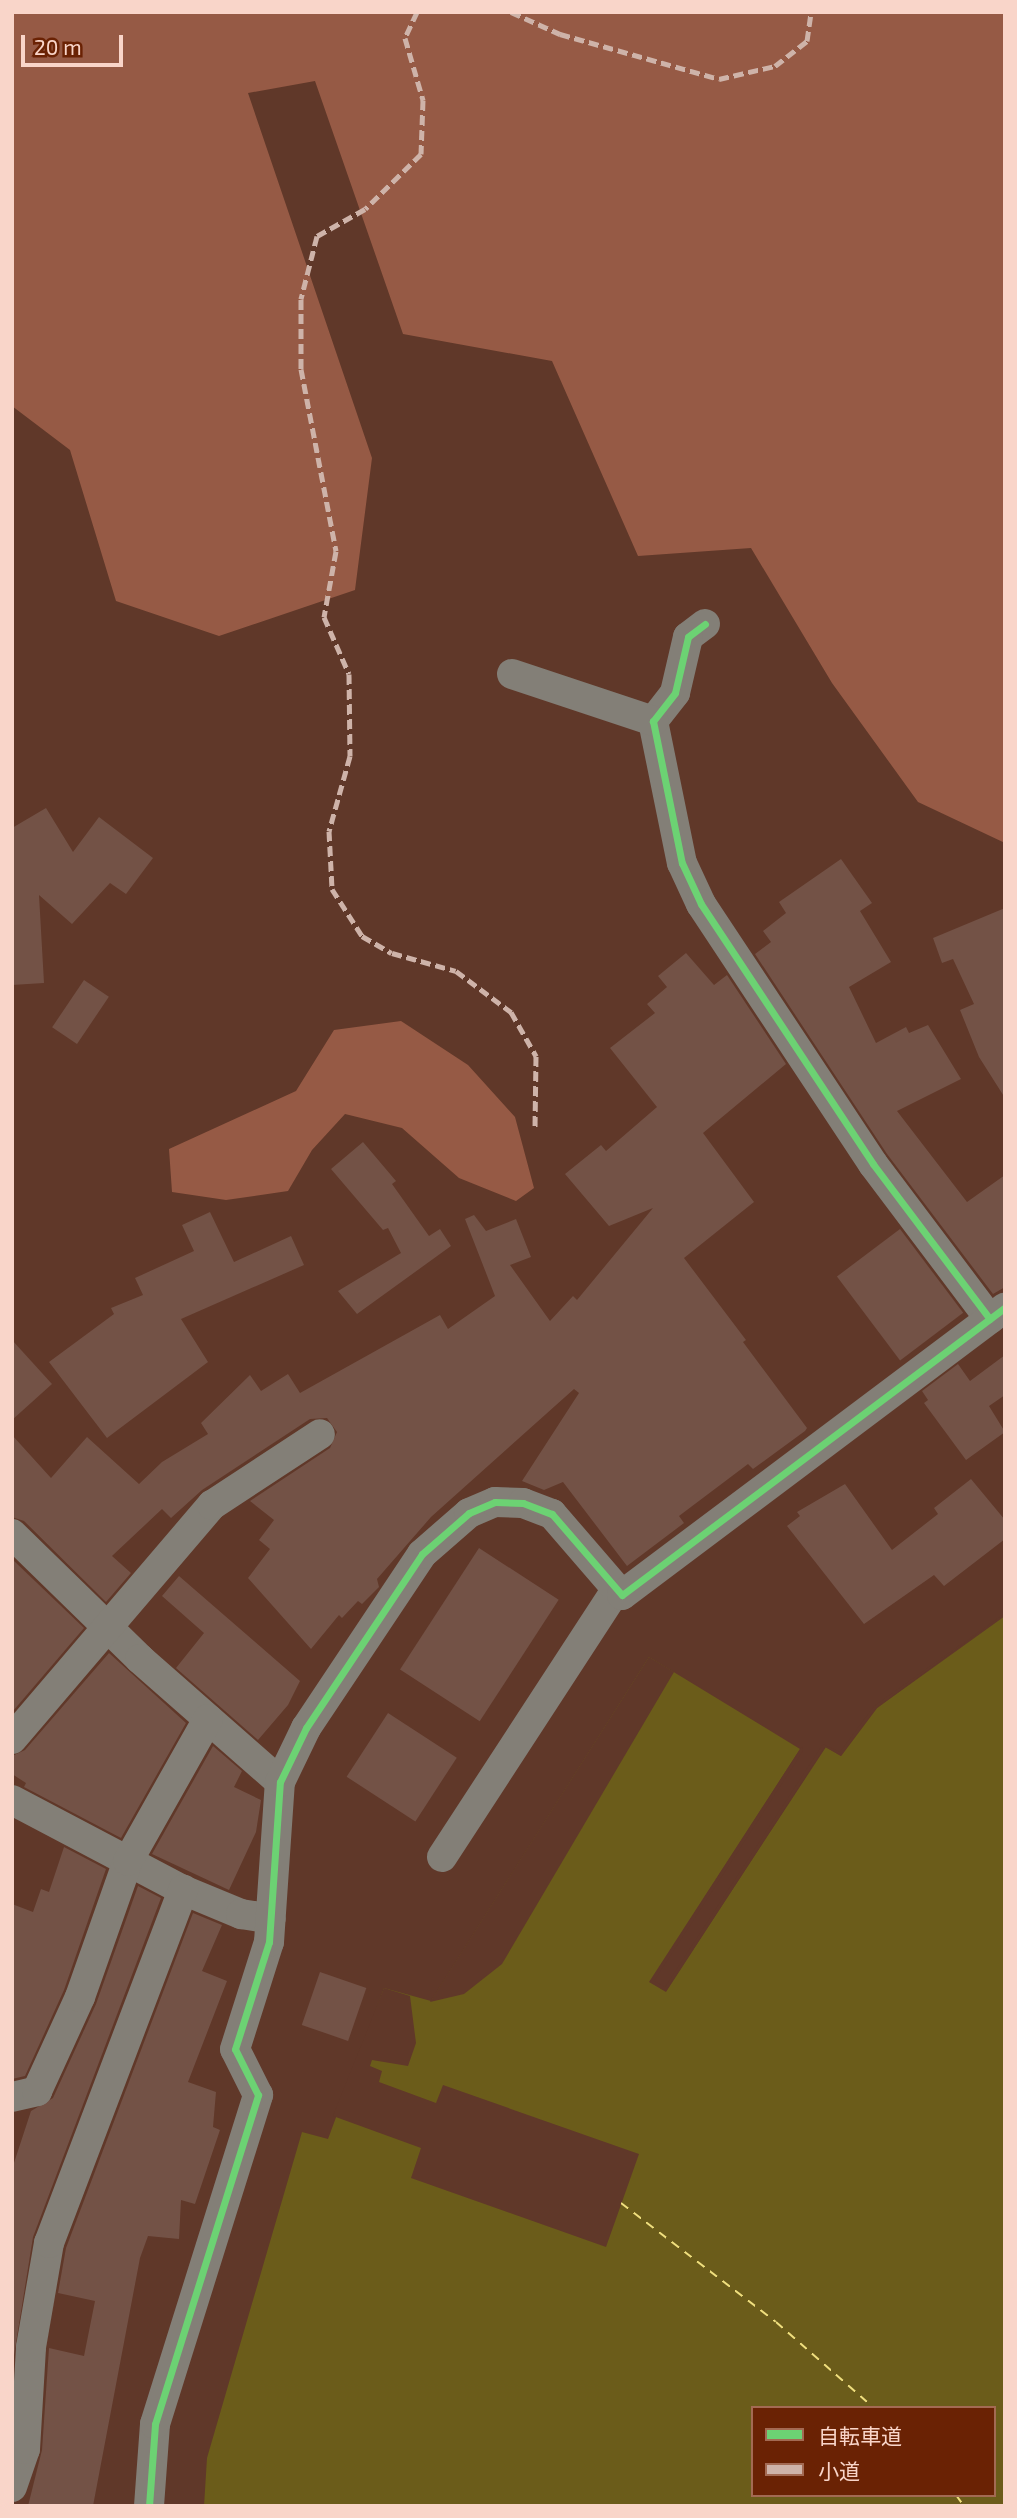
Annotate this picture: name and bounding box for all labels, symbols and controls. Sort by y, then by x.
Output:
scale bar [24,21,126,65]
text: 20 m [34,34,82,59]
legend [751,2406,996,2497]
text: 自転車道 [818,2423,902,2448]
text: 小道 [818,2458,860,2483]

